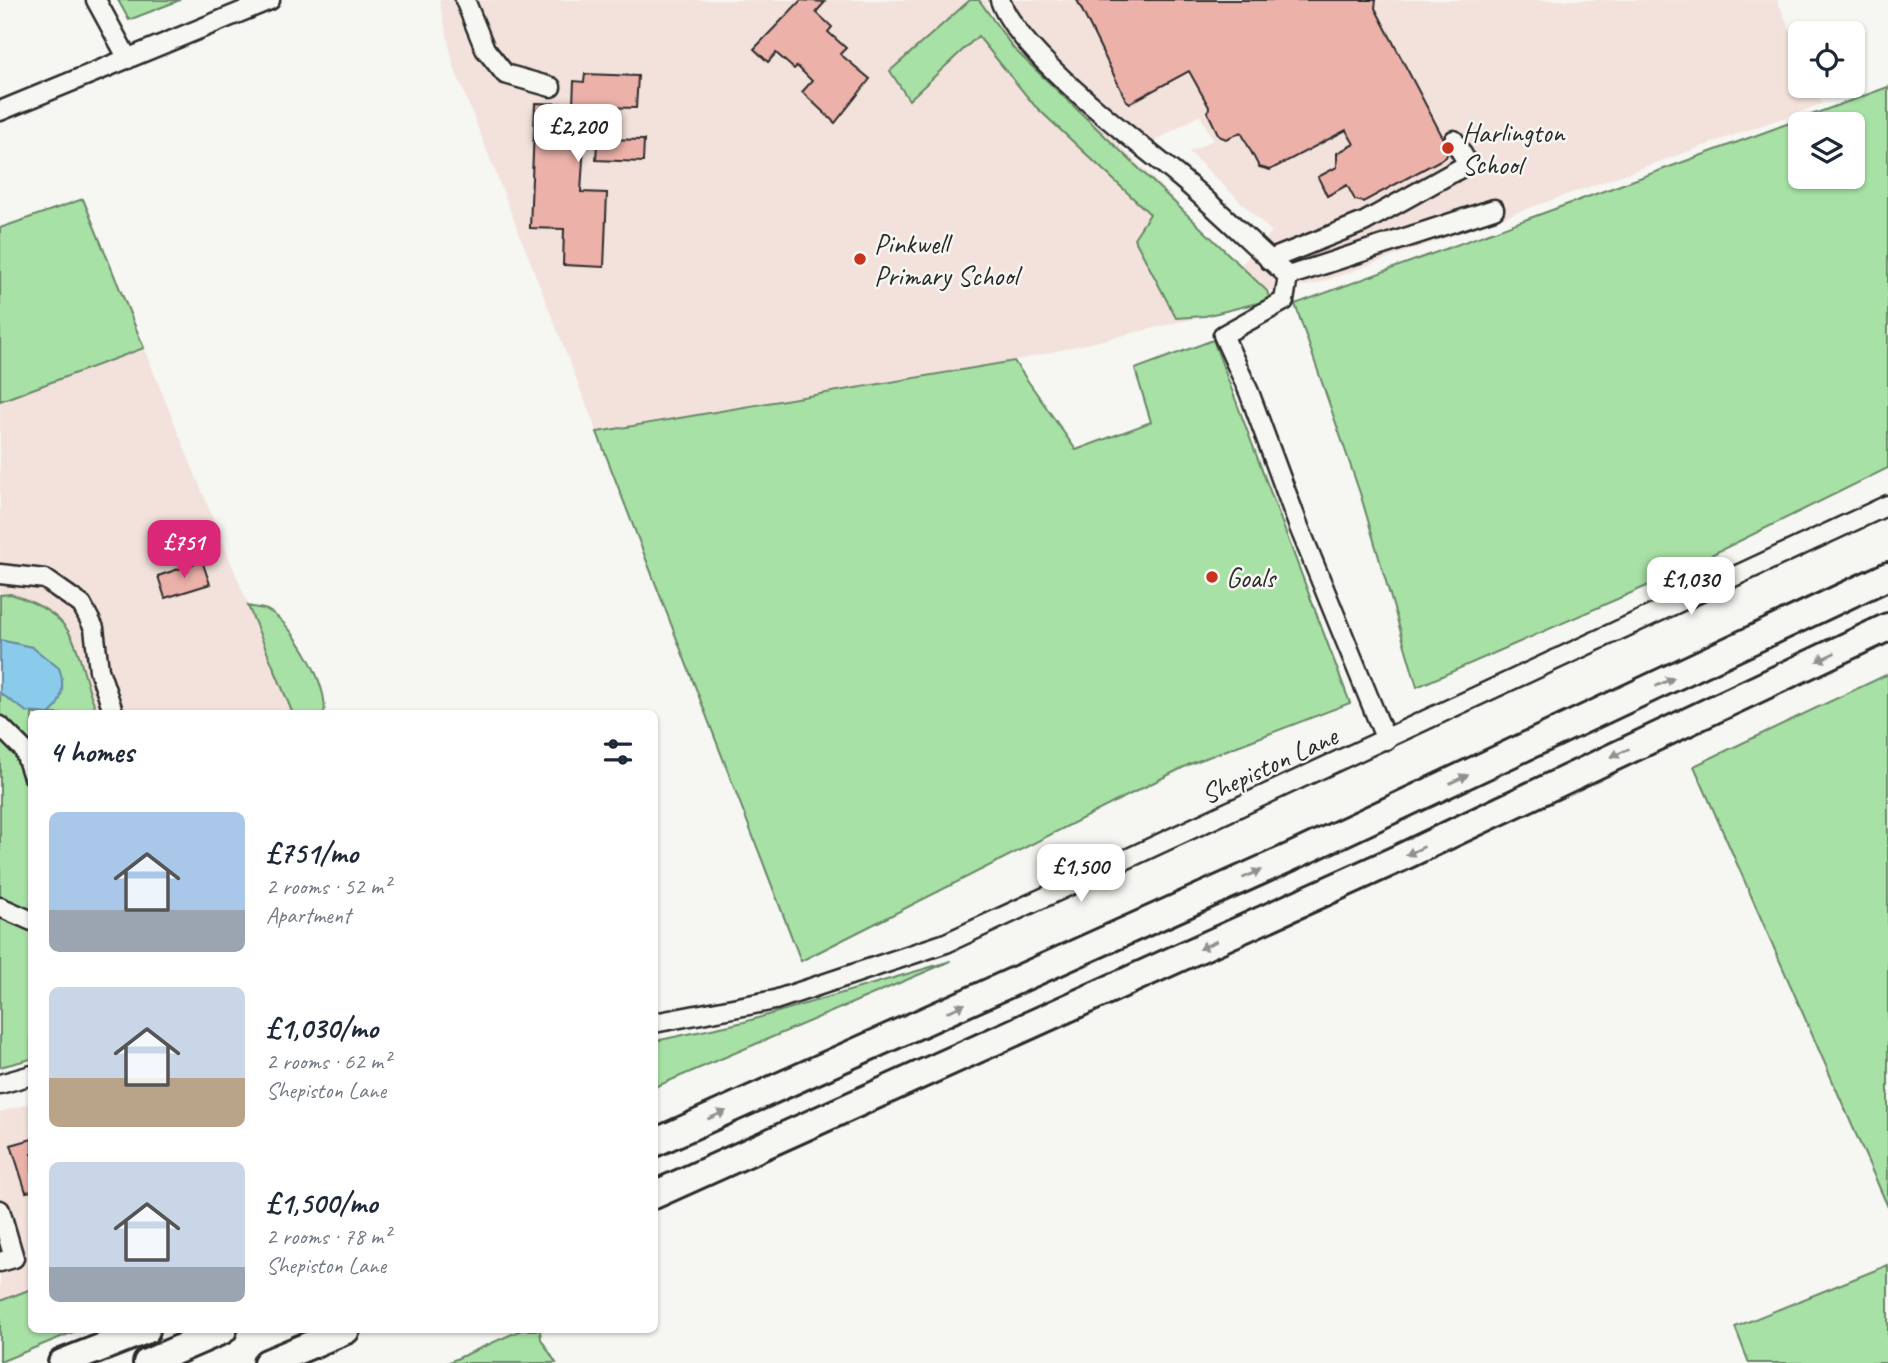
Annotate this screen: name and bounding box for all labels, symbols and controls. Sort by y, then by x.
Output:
map controls [1788,21,1865,189]
button: locate [1788,21,1865,98]
pin: £2,200 [521,104,635,164]
text: £2,200 [550,112,606,141]
button: layers [1788,112,1865,189]
place label: Harlington School [1462,115,1566,182]
marker: Harlington School [1440,140,1456,156]
place label: Pinkwell Primary School [874,226,1023,293]
marker: Pinkwell Primary School [852,251,868,267]
pin: £751 [143,520,225,580]
text: £751 [164,528,204,557]
pin: £1,030 [1634,558,1748,617]
place label: Goals [1226,560,1277,595]
text: £1,030 [1663,565,1719,594]
marker: Goals [1204,569,1220,585]
one-way arrow [1816,652,1837,663]
one-way arrow [1655,677,1675,688]
street label: Shepiston Lane [1195,717,1344,812]
text: 4 homes [49,733,134,771]
icon: filters [599,733,637,771]
one-way arrow [1610,748,1631,759]
one-way arrow [1449,773,1469,785]
text: £751/mo [266,834,358,872]
icon: home [105,840,189,924]
pin: £1,500 [1024,844,1138,904]
one-way arrow [1405,845,1425,856]
text: £1,500 [1053,852,1109,881]
one-way arrow [1242,868,1263,879]
text: 2 rooms · 52 m² [266,872,390,901]
text: Apartment [266,901,351,930]
one-way arrow [1198,939,1218,951]
one-way arrow [946,1002,966,1014]
text: £1,030/mo [266,1009,378,1047]
icon: home [105,1015,189,1099]
text: 2 rooms · 62 m² [266,1047,390,1076]
text: Shepiston Lane [266,1076,386,1105]
one-way arrow [707,1110,727,1121]
text: £1,500/mo [266,1184,377,1222]
icon: home [105,1190,189,1274]
text: 2 rooms · 78 m² [266,1222,390,1251]
text: Shepiston Lane [266,1251,386,1280]

